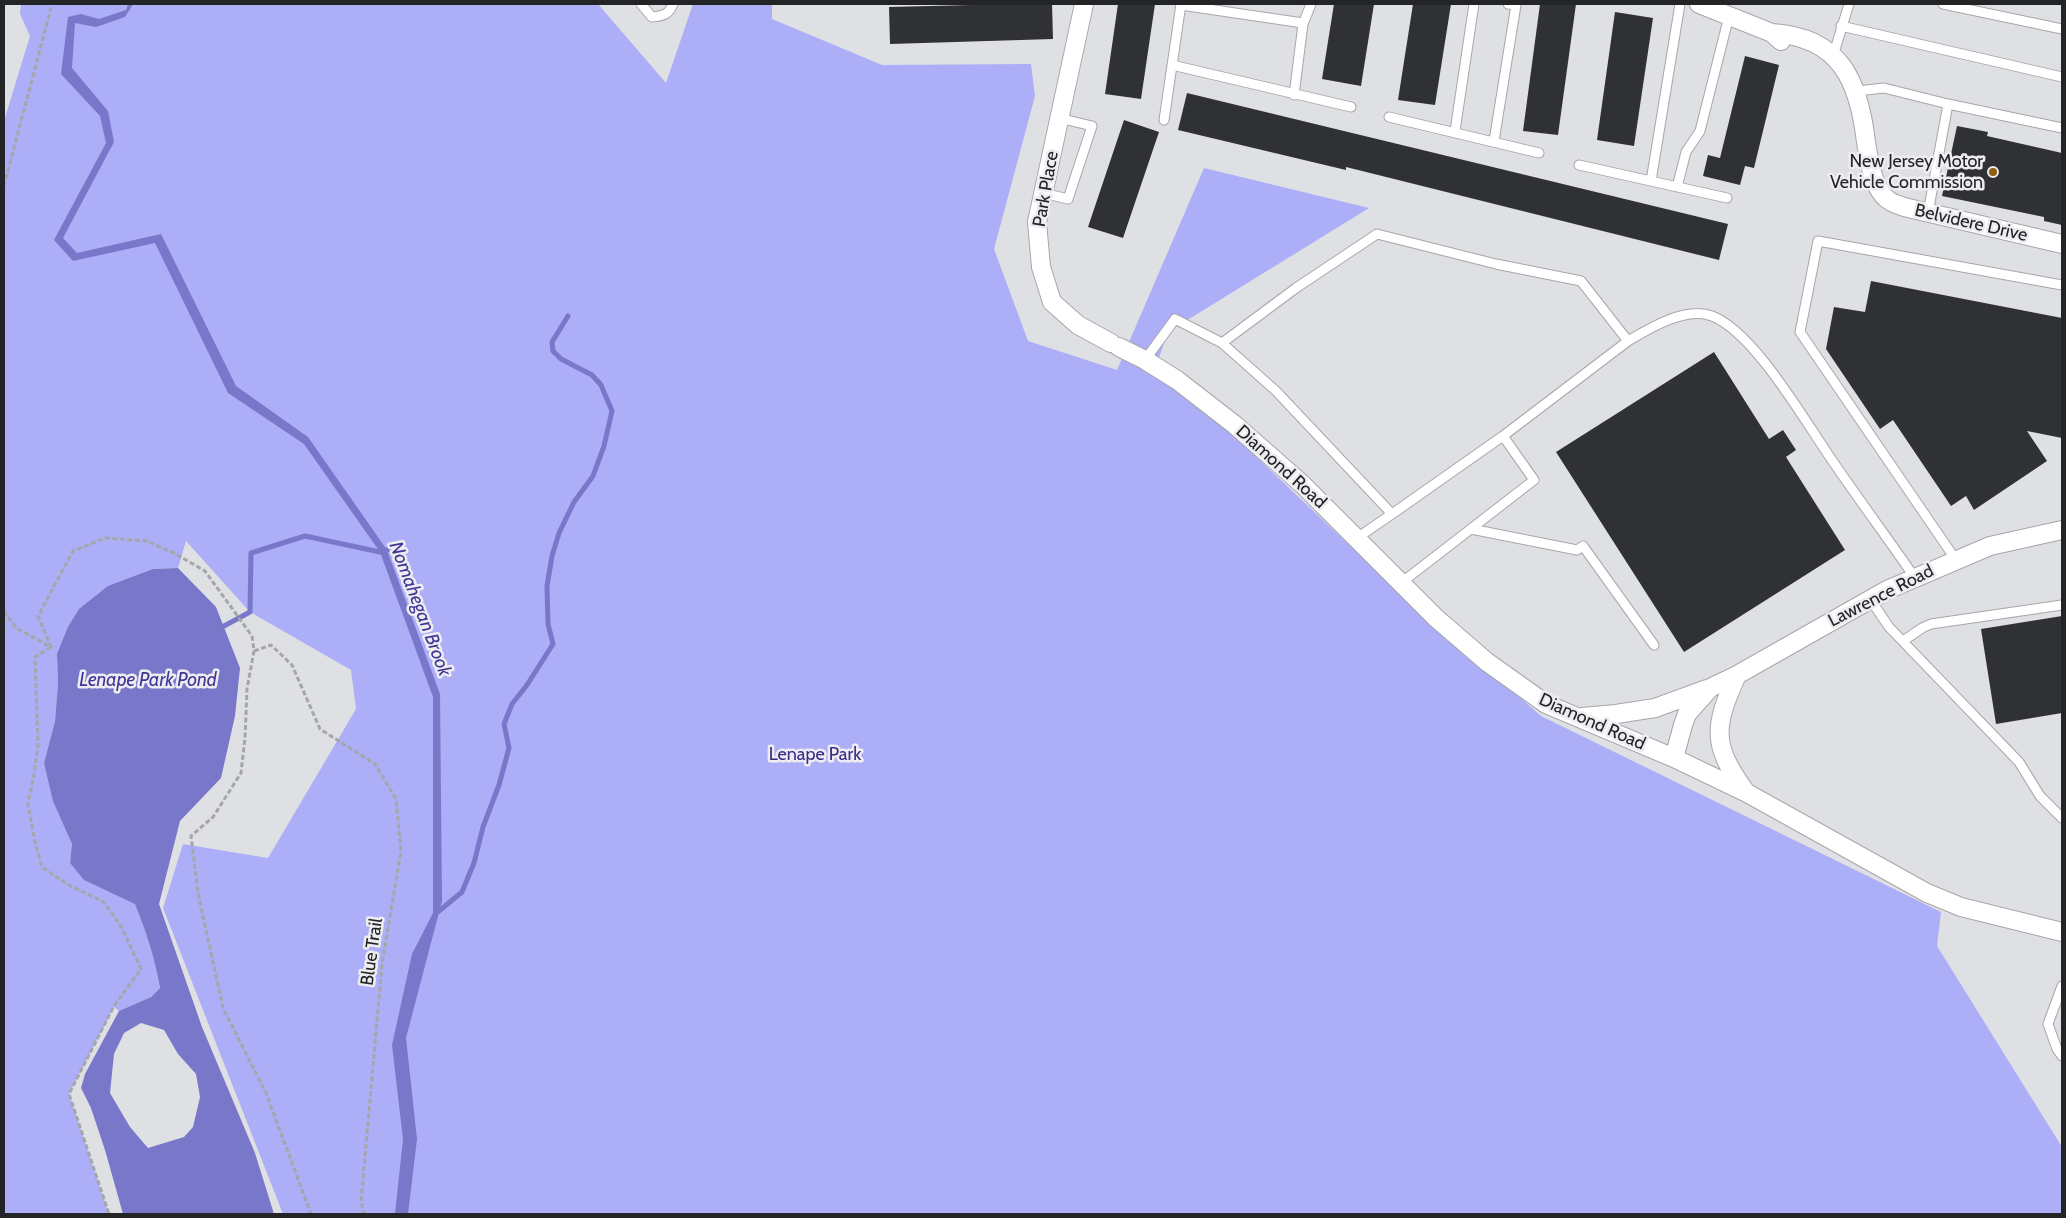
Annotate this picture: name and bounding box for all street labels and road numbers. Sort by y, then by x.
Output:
street label: Park Place [1029,149,1063,229]
street label: Belvidere Drive [1913,200,2029,246]
street label: Diamond Road [1231,421,1331,513]
street label: Lawrence Road [1825,560,1937,632]
street label: Diamond Road [1535,689,1649,755]
street label: Blue Trail [357,917,387,987]

